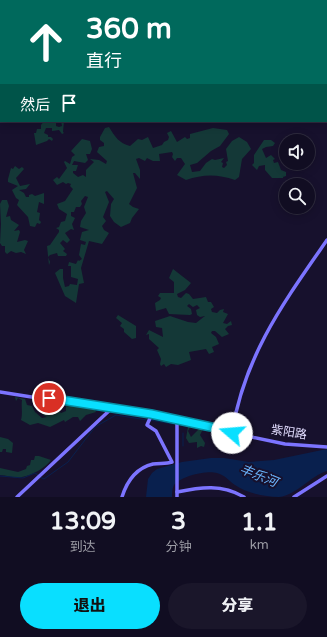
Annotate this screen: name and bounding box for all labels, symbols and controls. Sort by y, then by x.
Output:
text: 360 m [86,12,172,46]
icon: ahead [20,16,72,68]
text: 直行 [86,50,122,72]
icon: arrive [58,92,80,114]
text: 然后 [20,96,50,114]
map controls [279,134,315,214]
button: sound [279,134,315,170]
button: search [279,178,315,214]
pin [32,381,66,415]
icon: arrive [38,387,60,409]
position arrow [211,412,253,454]
street label: 紫阳路 [270,422,308,442]
water label: 丰乐河 [238,461,282,492]
text: 13:09 [50,507,116,536]
text: 3 [171,507,186,536]
text: 1.1 [241,508,277,537]
text: km [250,537,269,553]
text: 到达 [70,539,96,555]
text: 分钟 [166,539,192,555]
button: 退出 [20,583,160,629]
button: 分享 [168,583,307,629]

